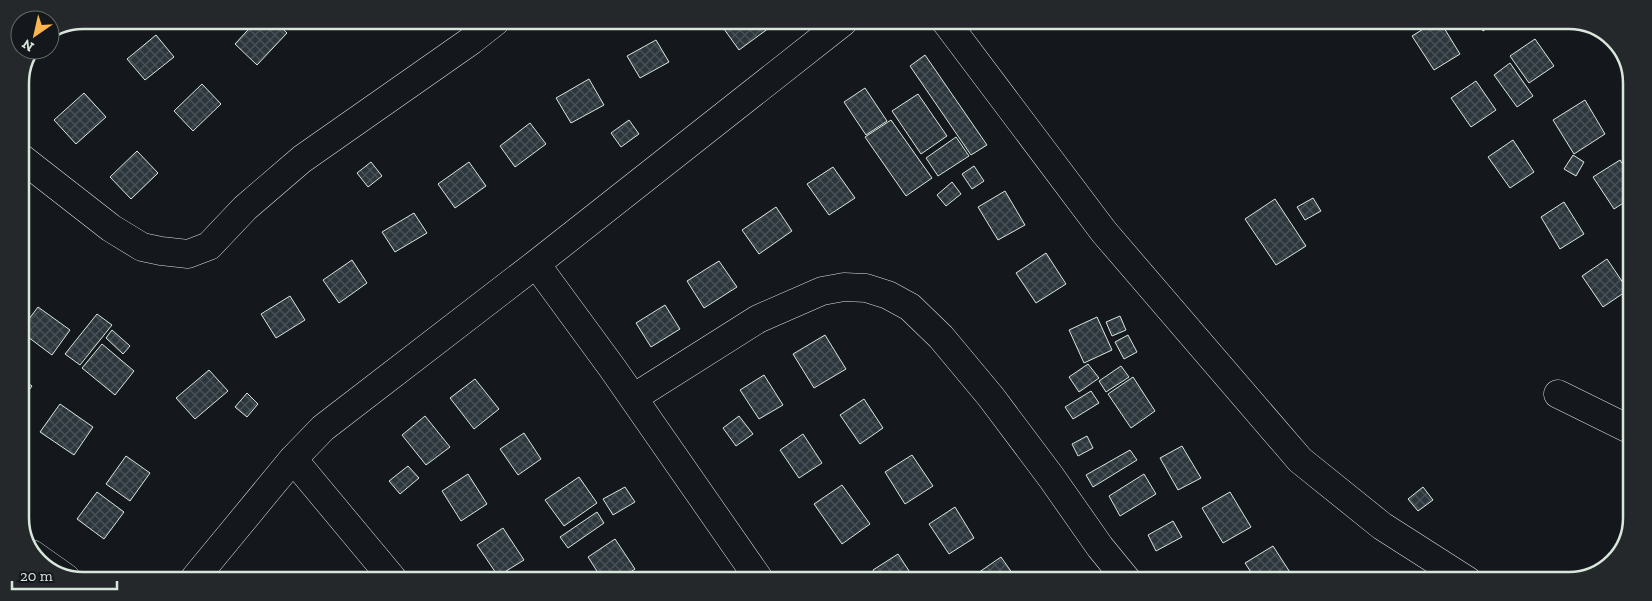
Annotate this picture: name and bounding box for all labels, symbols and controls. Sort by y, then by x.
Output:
north arrow [10,10,60,60]
text: N [19,35,37,55]
scale bar [12,558,118,590]
text: 20 m [20,567,53,585]

